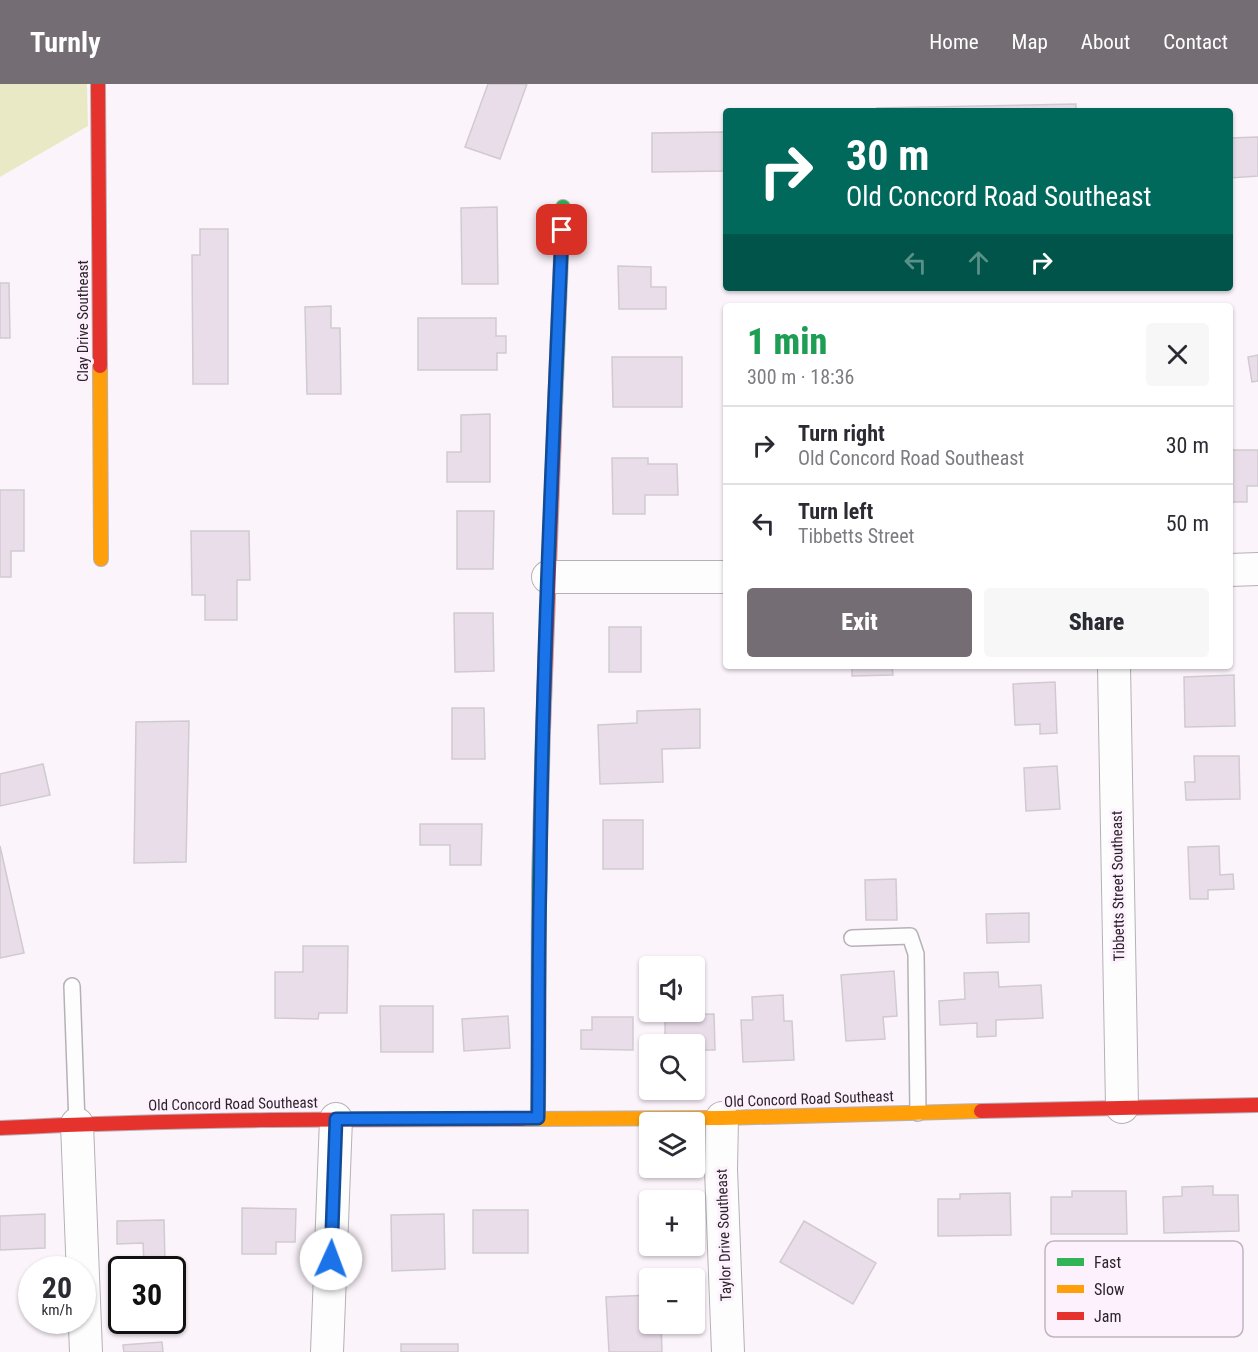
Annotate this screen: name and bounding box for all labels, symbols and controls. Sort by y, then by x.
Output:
text: Turnly [30,26,101,59]
text: Home [929,30,979,54]
text: Map [1012,30,1048,54]
text: About [1081,30,1130,54]
text: Contact [1163,30,1228,54]
text: 30 m [846,131,929,180]
icon: right [747,132,825,210]
text: Old Concord Road Southeast [846,181,1151,213]
pin [536,204,587,255]
icon: arrive [545,213,578,246]
icon: left [899,246,932,279]
icon: ahead [962,246,995,279]
icon: right [1025,246,1058,279]
street label: Clay Drive Southeast [74,260,92,382]
text: 1 min [747,321,827,363]
button: close [1146,323,1209,386]
text: 300 m · 18:36 [747,365,854,389]
text: Turn right [798,421,885,446]
icon: right [747,429,780,462]
text: 30 m [1166,433,1209,458]
text: Old Concord Road Southeast [798,446,1024,470]
text: Turn left [798,499,873,524]
icon: left [747,507,780,540]
text: 50 m [1166,511,1209,536]
text: Tibbetts Street [798,524,915,548]
button: Exit [747,588,972,657]
button: Share [984,588,1209,657]
street label: Tibbetts Street Southeast [1108,811,1128,961]
map controls [639,956,705,1334]
button: sound [639,956,705,1022]
button: search [639,1034,705,1100]
street label: Old Concord Road Southeast [724,1087,894,1111]
street label: Old Concord Road Southeast [148,1094,318,1114]
button: layers [639,1112,705,1178]
street label: Taylor Drive Southeast [713,1169,735,1301]
button: + [639,1190,705,1256]
position arrow [299,1227,363,1291]
legend [1045,1241,1243,1337]
text: Fast [1094,1253,1121,1272]
speed limit sign: 30 [108,1256,186,1334]
button: − [639,1268,705,1334]
text: 20 [42,1270,72,1305]
text: Slow [1094,1280,1124,1299]
text: km/h [42,1301,72,1319]
text: Jam [1094,1307,1121,1326]

